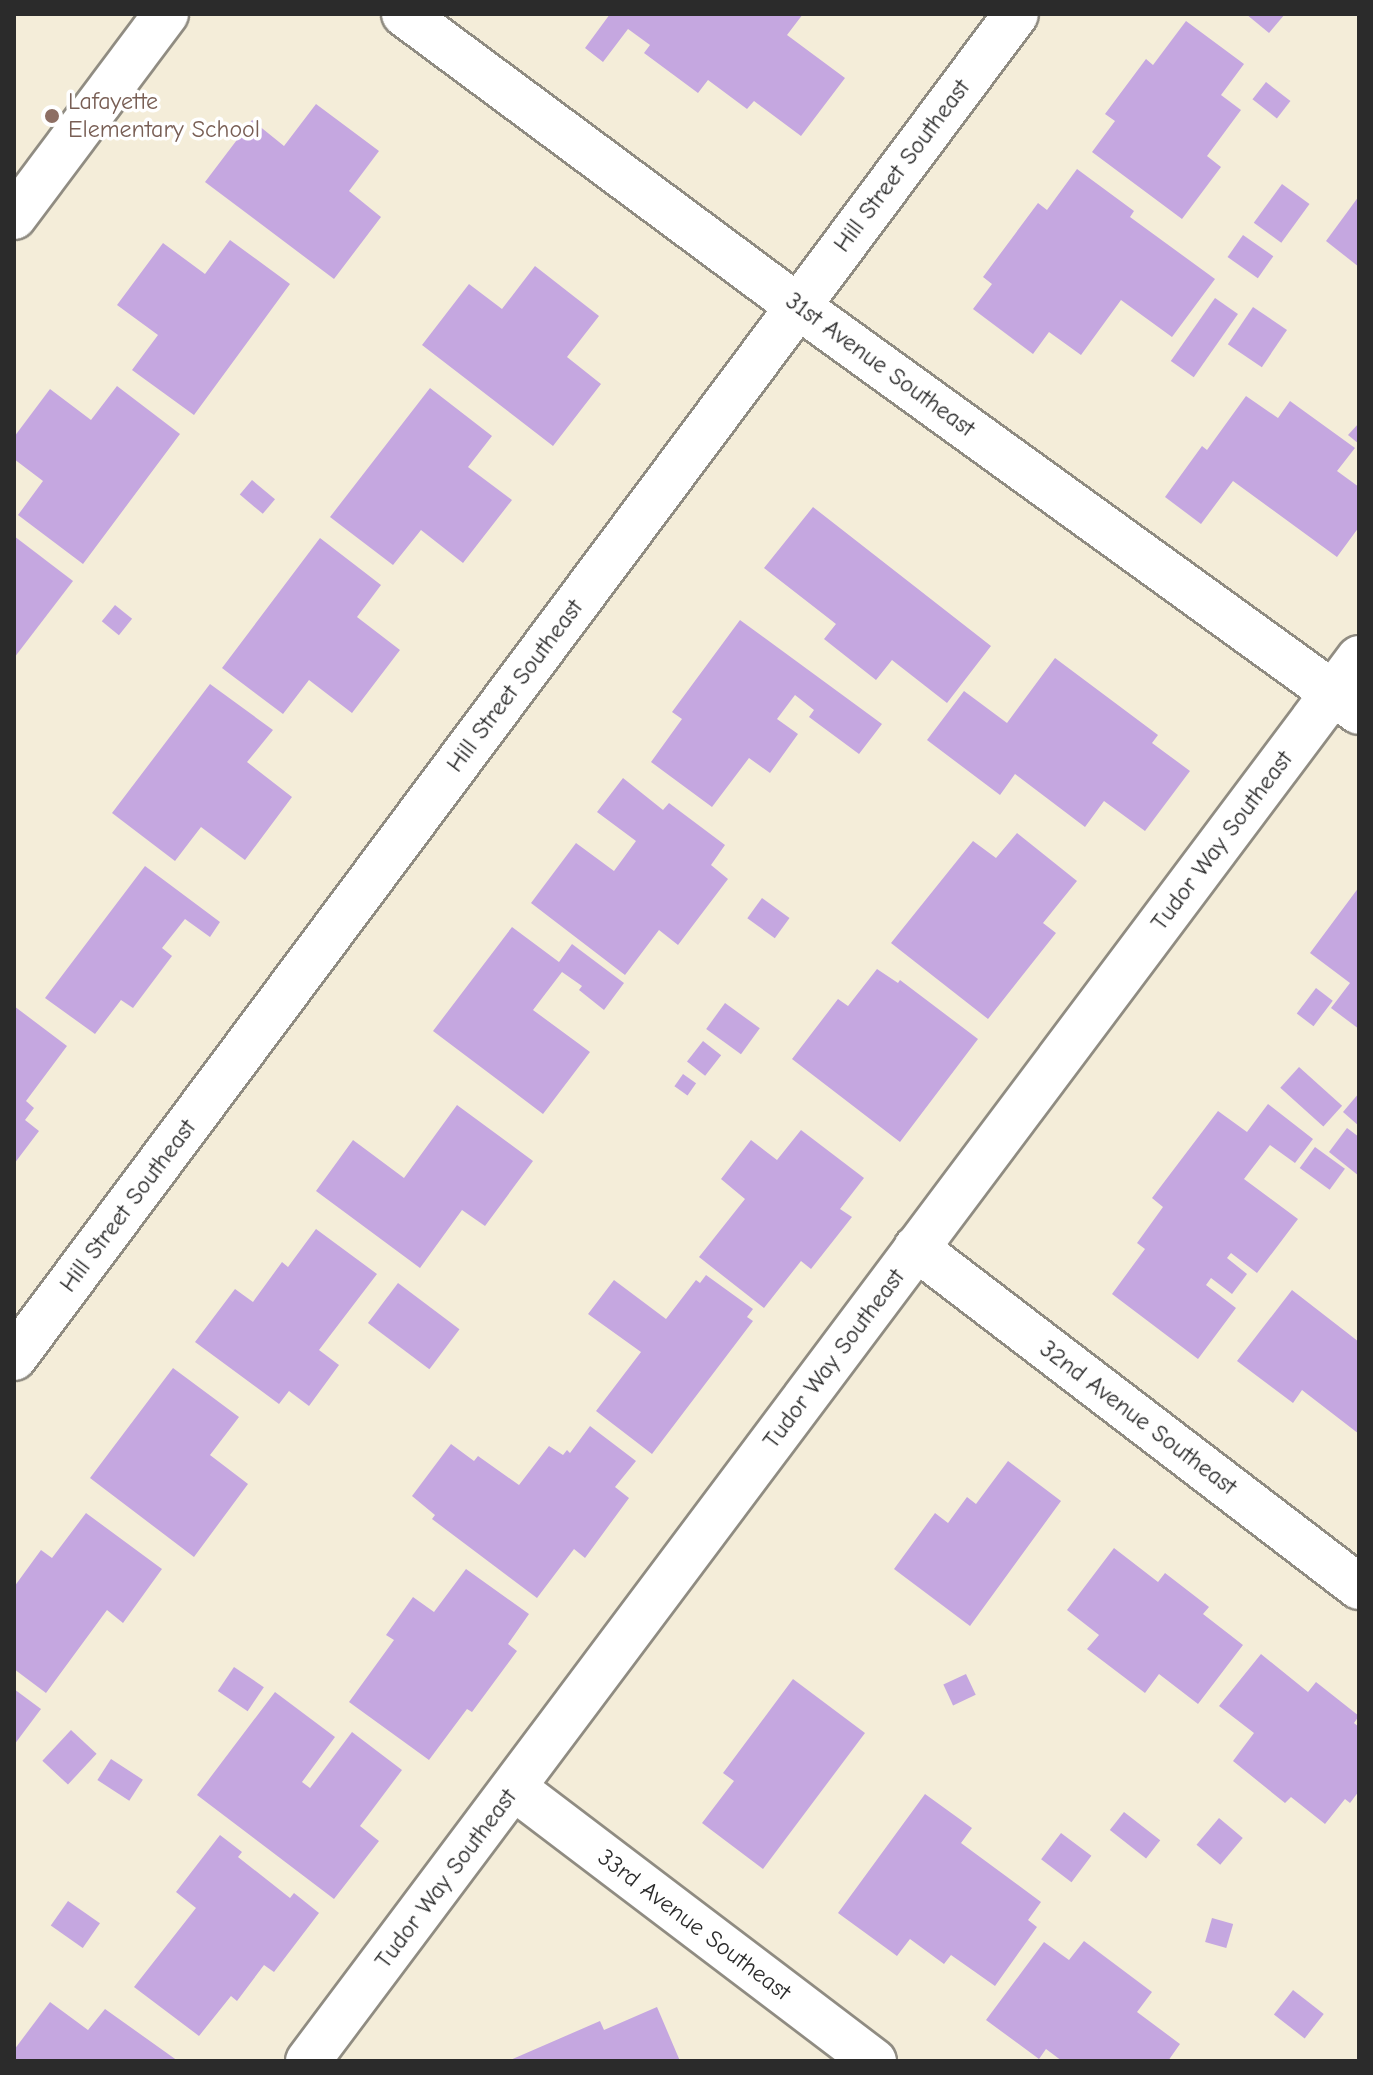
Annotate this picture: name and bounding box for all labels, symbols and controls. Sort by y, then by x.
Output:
street label: Hill Street Southeast [828,74,976,258]
place label: Lafayette Elementary School [68,88,260,144]
marker: Lafayette Elementary School [43,107,61,125]
street label: 31st Avenue Southeast [780,287,980,443]
street label: Hill Street Southeast [441,594,589,778]
street label: Tudor Way Southeast [1145,746,1299,936]
street label: Hill Street Southeast [54,1114,202,1298]
street label: Tudor Way Southeast [757,1264,911,1454]
street label: 32nd Avenue Southeast [1034,1335,1242,1501]
street label: Tudor Way Southeast [369,1784,523,1974]
street label: 33rd Avenue Southeast [592,1843,796,2007]

